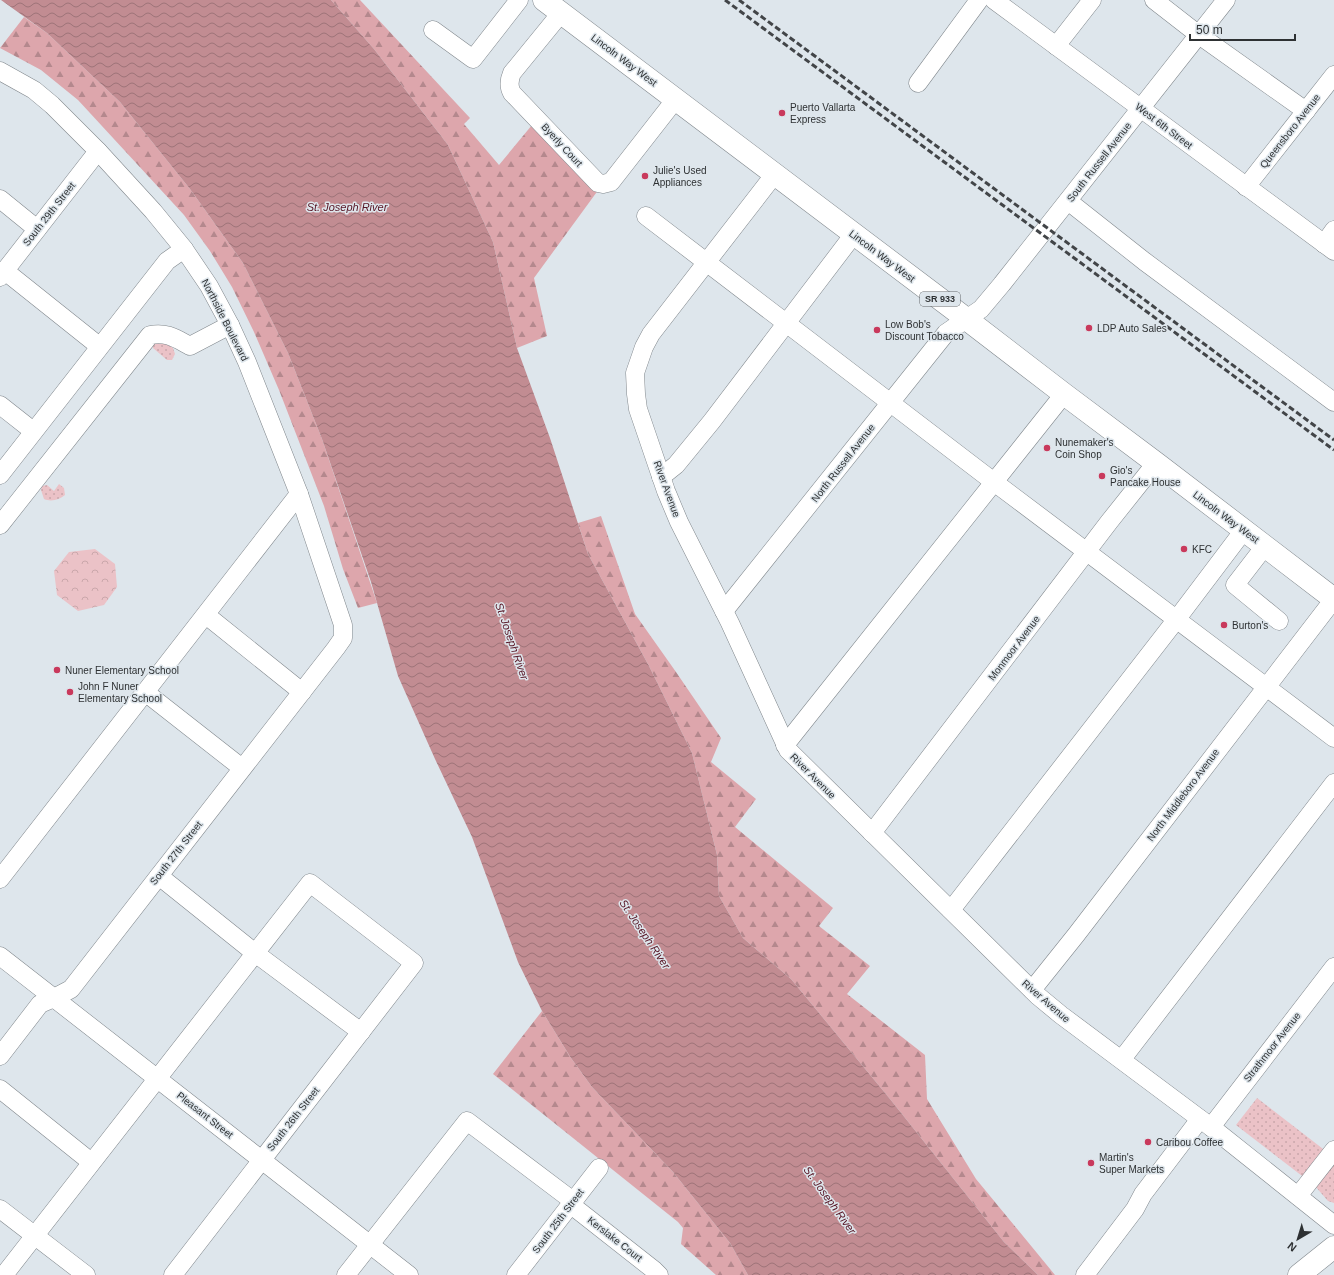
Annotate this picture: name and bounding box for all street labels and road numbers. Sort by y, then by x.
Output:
street label: Lincoln Way West [589,32,659,88]
street label: Queensboro Avenue [1258,91,1323,170]
street label: West 6th Street [1133,101,1195,151]
street label: South Russell Avenue [1065,120,1134,204]
street label: Byerly Court [539,121,585,169]
street label: South 29th Street [21,180,77,248]
street label: Lincoln Way West [847,228,917,284]
street label: Northside Boulevard [200,277,250,363]
road number: SR 933 [920,292,960,306]
street label: North Russell Avenue [809,421,877,504]
street label: River Avenue [652,459,682,519]
street label: Lincoln Way West [1191,489,1261,545]
street label: Monmoor Avenue [986,613,1042,683]
street label: North Middleboro Avenue [1145,746,1222,843]
street label: River Avenue [788,751,838,801]
street label: South 27th Street [148,819,204,887]
street label: River Avenue [1020,977,1072,1025]
street label: Strathmoor Avenue [1241,1010,1303,1084]
street label: South 26th Street [265,1085,321,1153]
street label: Pleasant Street [175,1090,236,1141]
street label: South 25th Street [530,1186,586,1255]
street label: Kerslake Court [586,1214,645,1264]

